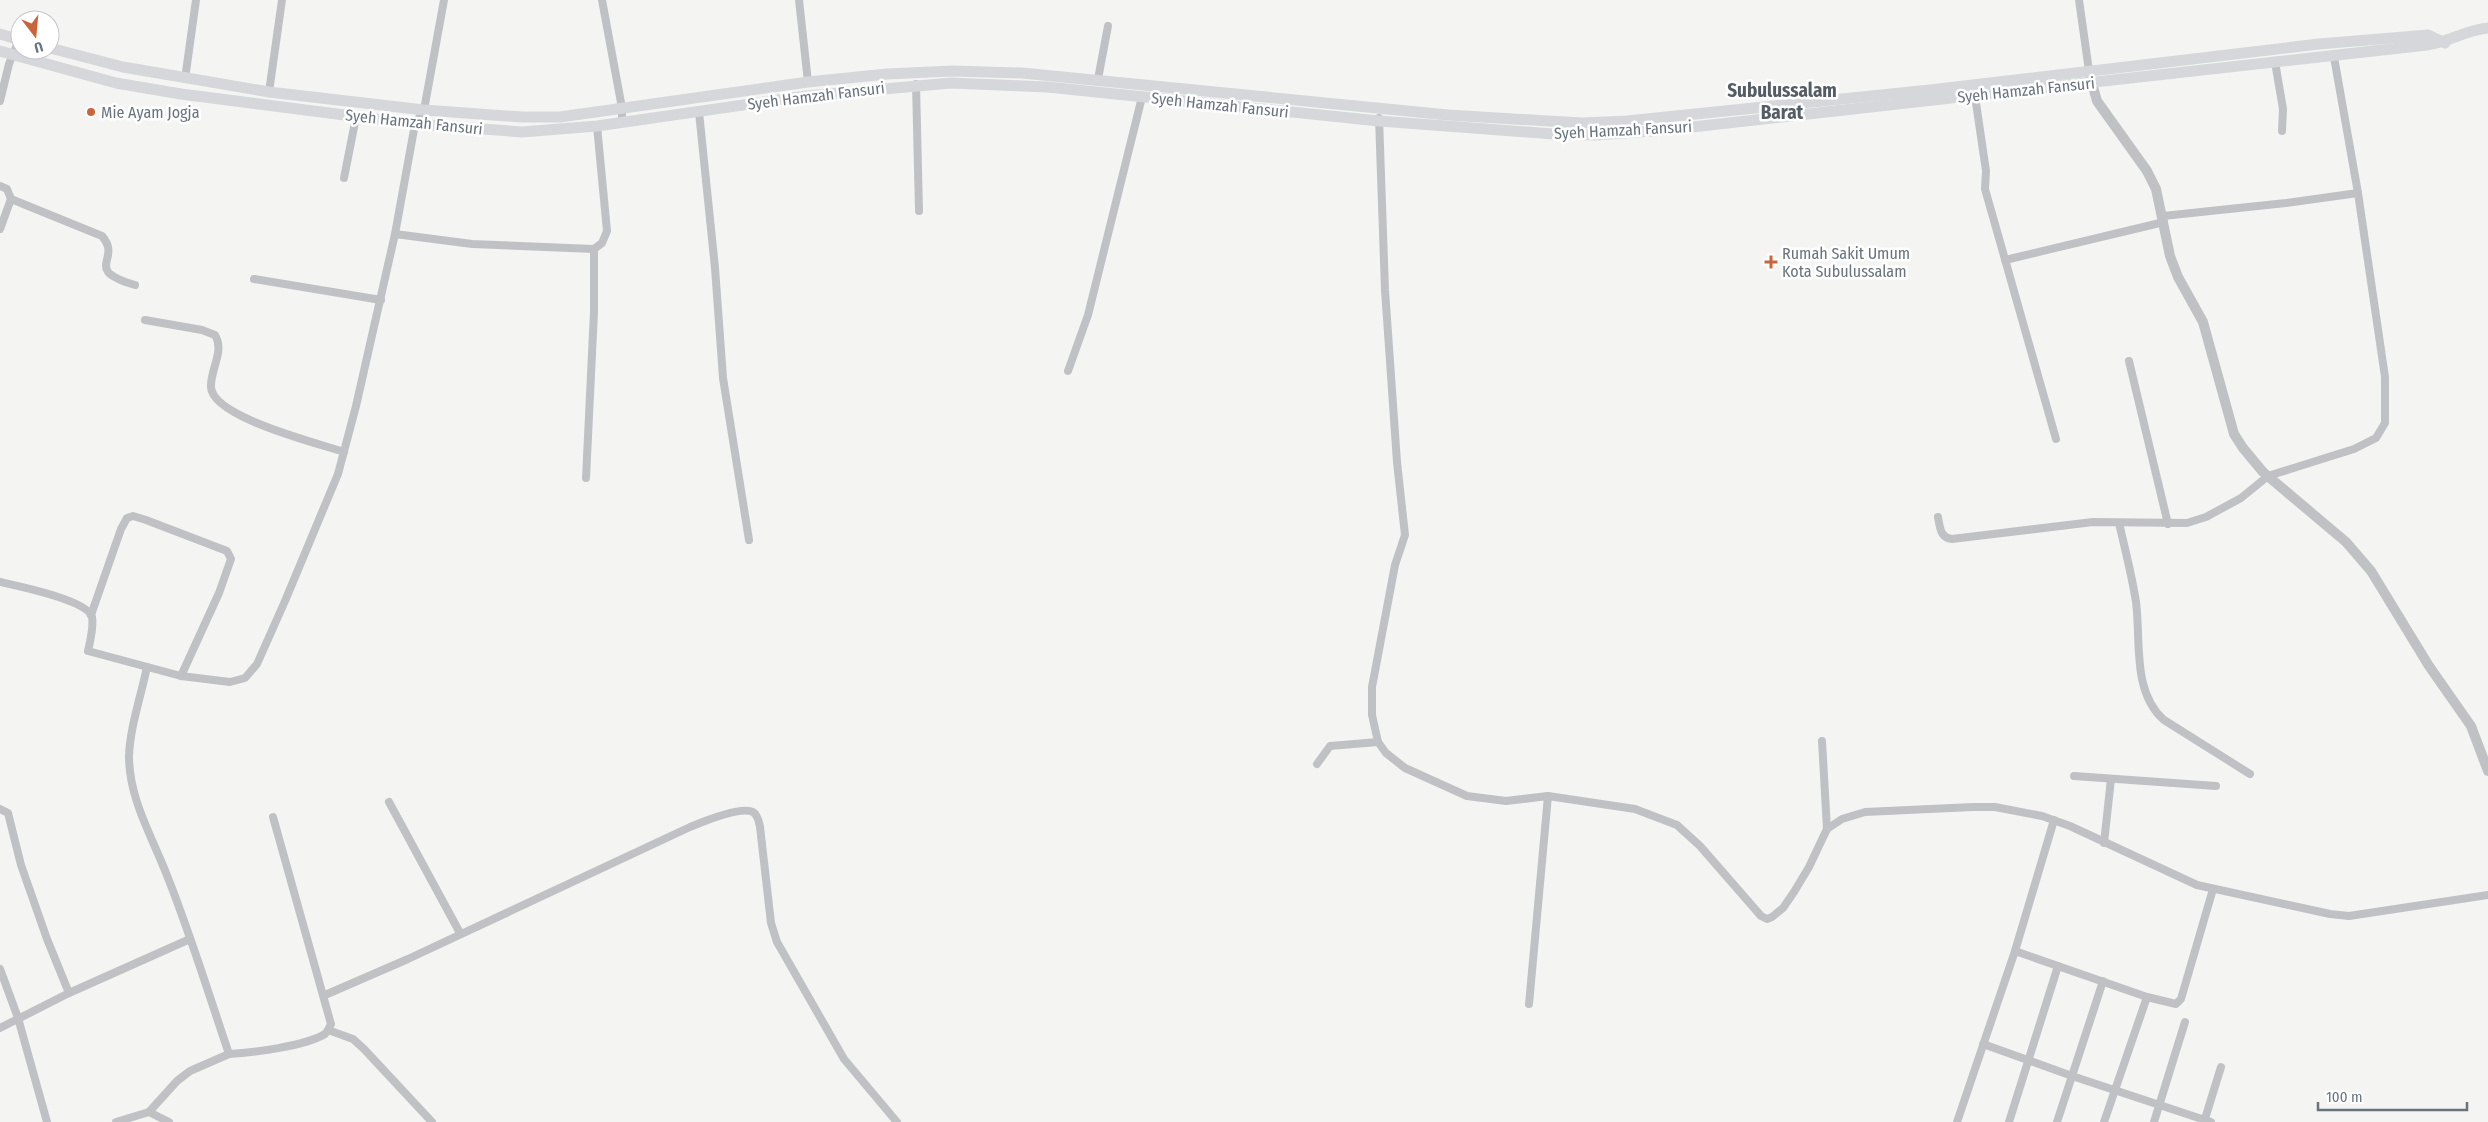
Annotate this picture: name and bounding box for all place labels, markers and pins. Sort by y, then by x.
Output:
place label: Mie Ayam Jogja [101,103,200,122]
marker: Mie Ayam Jogja [85,106,97,118]
place label: Rumah Sakit Umum Kota Subulussalam [1782,244,1910,281]
marker: Rumah Sakit Umum Kota Subulussalam [1764,255,1778,269]

